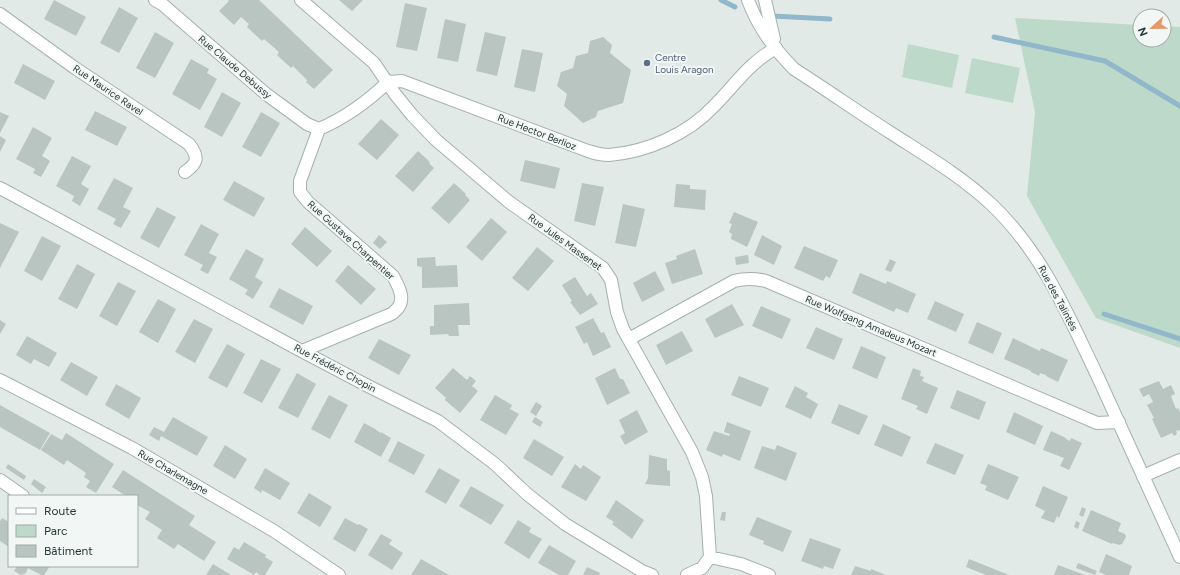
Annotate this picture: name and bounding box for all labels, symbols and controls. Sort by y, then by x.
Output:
north arrow [1132,8,1172,48]
text: N [1136,25,1151,38]
street label: Rue Claude Debussy [196,32,275,102]
place label: Centre Louis Aragon [655,51,714,76]
marker: Centre Louis Aragon [642,58,652,68]
street label: Rue Maurice Ravel [70,62,146,118]
street label: Rue Hector Berlioz [496,111,578,153]
street label: Rue Gustave Charpentier [305,198,398,283]
street label: Rue Jules Massenet [525,211,605,273]
street label: Rue des Talintés [1035,263,1081,333]
street label: Rue Wolfgang Amadeus Mozart [803,292,939,360]
street label: Rue Frédéric Chopin [292,341,379,395]
street label: Rue Charlemagne [135,447,211,498]
legend [8,495,138,567]
text: Route [44,504,77,518]
text: Parc [44,524,68,538]
text: Bâtiment [44,544,93,558]

